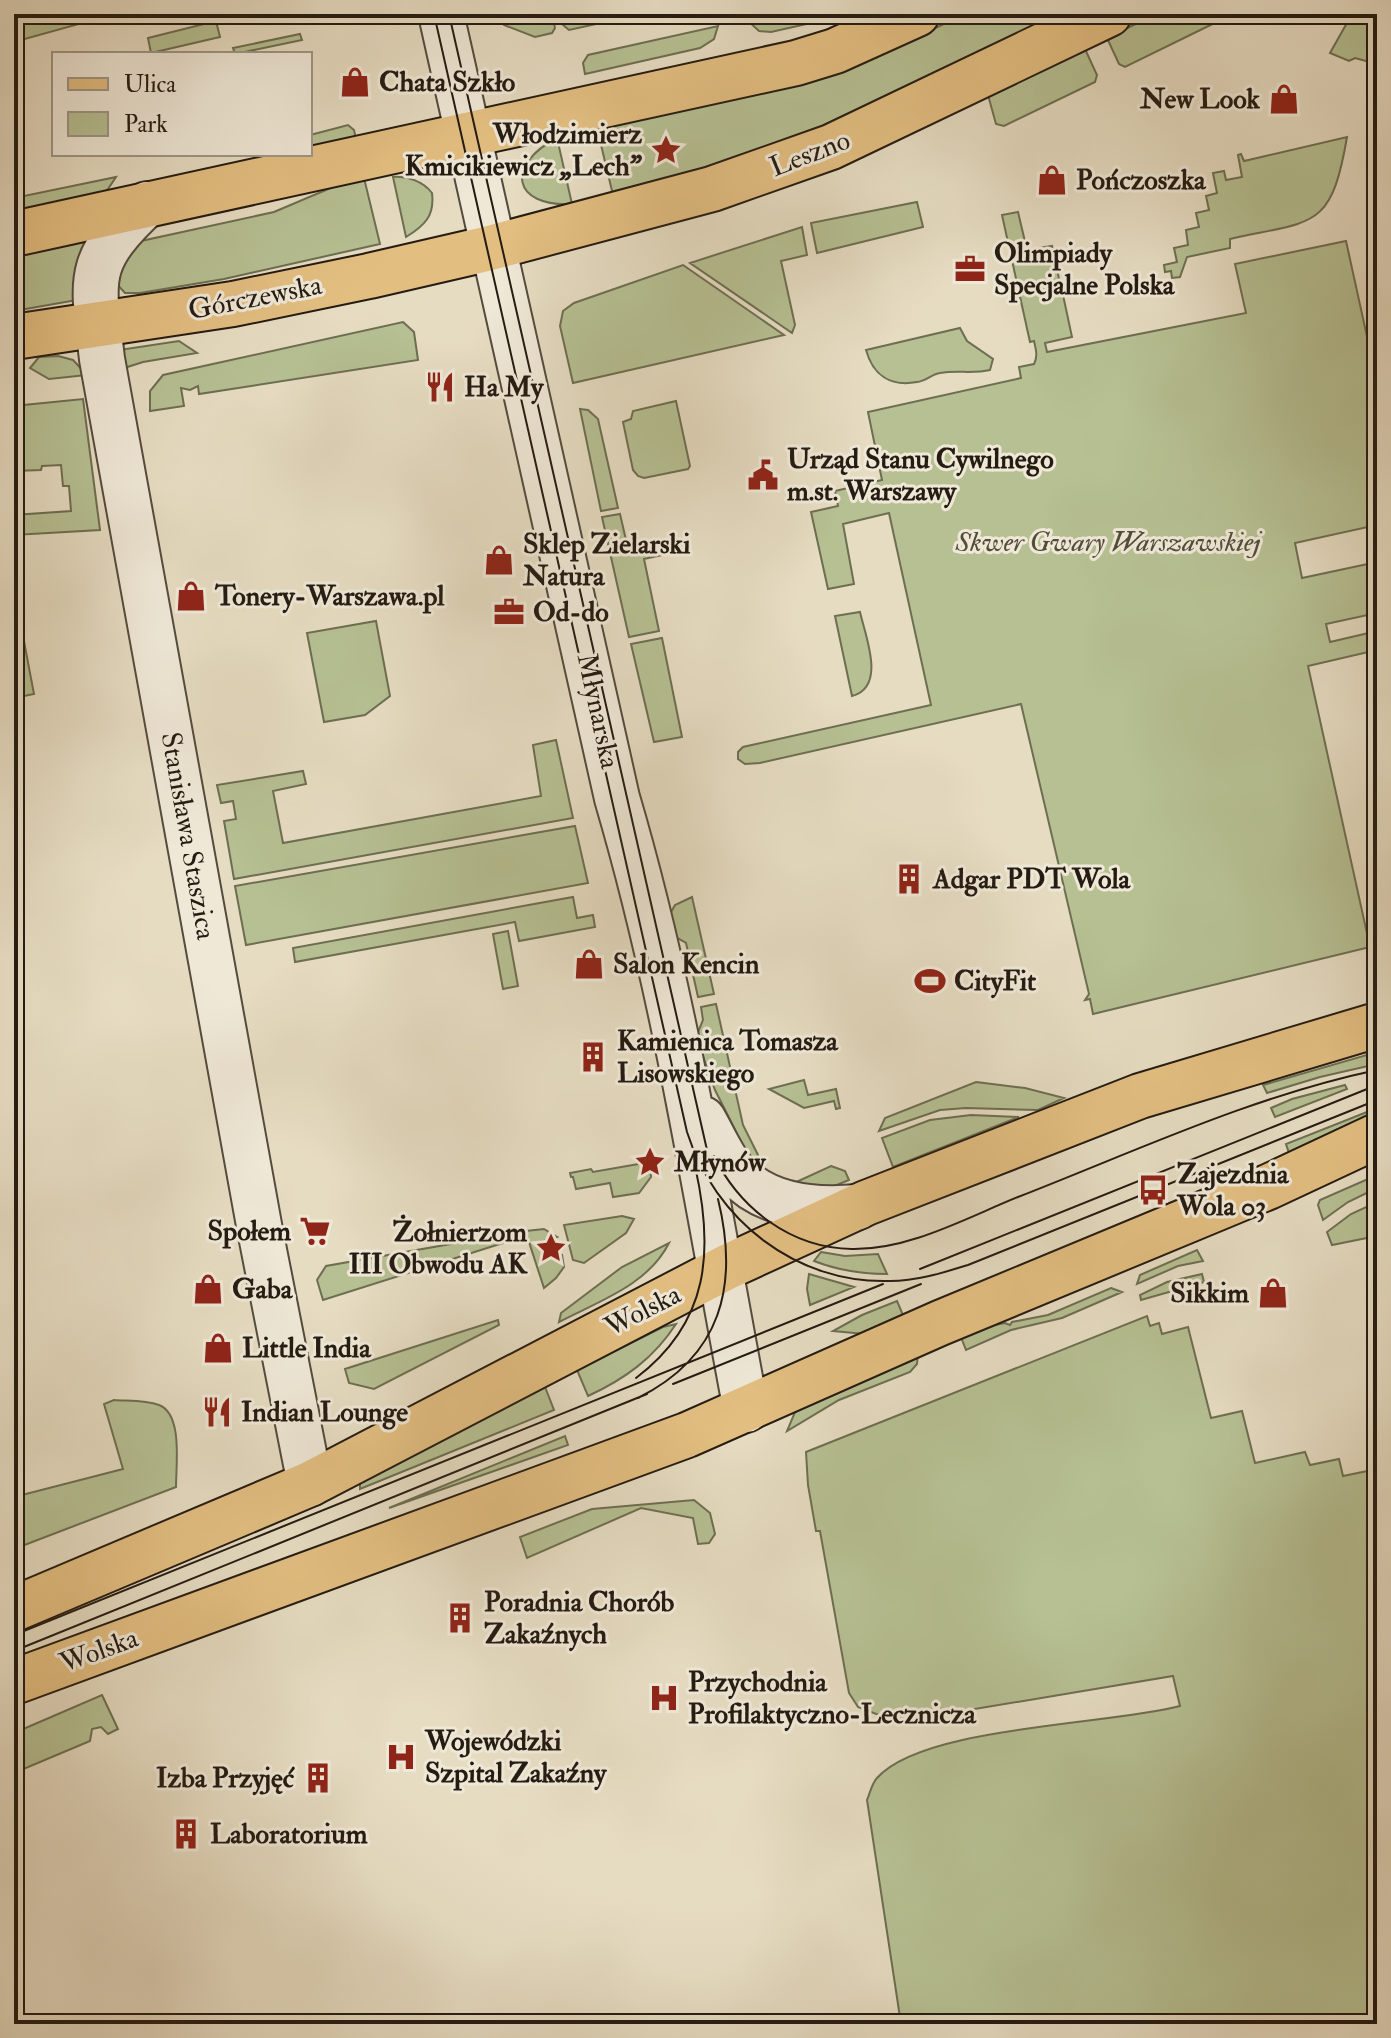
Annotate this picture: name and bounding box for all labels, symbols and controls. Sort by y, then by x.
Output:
legend [52,52,312,156]
shop icon: Chata Szkło [338,65,372,99]
place label: Chata Szkło [379,65,516,100]
text: Ulica [124,69,177,100]
place label: New Look [1139,82,1261,117]
shop icon: New Look [1267,82,1301,116]
text: Park [124,109,168,140]
place label: Włodzimierz Kmicikiewicz „Lech” [405,117,643,184]
street label: Leszno [765,123,855,185]
place icon: Włodzimierz Kmicikiewicz „Lech” [649,133,683,167]
shop icon: Pończoszka [1035,163,1069,197]
place label: Pończoszka [1076,163,1207,198]
place label: Olimpiady Specjalne Polska [994,236,1176,303]
office icon: Olimpiady Specjalne Polska [953,252,987,286]
street label: Górczewska [185,268,325,328]
restaurant icon: Ha My [423,370,457,404]
place label: Ha My [464,370,545,405]
place label: Urząd Stanu Cywilnego m.st. Warszawy [787,442,1054,509]
public building icon: Urząd Stanu Cywilnego m.st. Warszawy [746,458,780,492]
park label: Skwer Gwary Warszawskiej [955,525,1262,560]
place label: Sklep Zielarski Natura [522,527,691,594]
shop icon: Sklep Zielarski Natura [482,543,516,577]
shop icon: Tonery-Warszawa.pl [174,579,208,613]
place label: Tonery-Warszawa.pl [214,579,445,614]
office icon: Od-do [492,595,526,629]
place label: Od-do [533,595,609,630]
street label: Młynarska [569,650,627,772]
street label: Stanisława Staszica [153,730,224,943]
building icon: Adgar PDT Wola [892,862,926,896]
place label: Adgar PDT Wola [932,862,1132,897]
shop icon: Salon Kencin [572,947,606,981]
place label: Salon Kencin [613,947,760,982]
sports icon: CityFit [913,964,947,998]
place label: CityFit [954,964,1036,999]
place label: Kamienica Tomasza Lisowskiego [617,1024,839,1091]
building icon: Kamienica Tomasza Lisowskiego [576,1040,610,1074]
place icon: Młynów [633,1145,667,1179]
place label: Młynów [673,1145,767,1180]
place label: Zajezdnia Wola 03 [1176,1157,1290,1224]
bus stop icon: Zajezdnia Wola 03 [1136,1173,1170,1207]
place label: Społem [207,1214,291,1249]
supermarket icon: Społem [298,1214,332,1248]
place label: Żołnierzom III Obwodu AK [349,1214,528,1282]
place icon: Żołnierzom III Obwodu AK [534,1231,568,1265]
shop icon: Gaba [191,1272,225,1306]
place label: Gaba [232,1272,294,1307]
place label: Sikkim [1170,1276,1249,1311]
shop icon: Sikkim [1256,1276,1290,1310]
street label: Wolska [598,1277,687,1345]
shop icon: Little India [201,1331,235,1365]
place label: Little India [242,1331,372,1366]
restaurant icon: Indian Lounge [200,1395,234,1429]
place label: Indian Lounge [241,1395,408,1430]
place label: Poradnia Chorób Zakaźnych [484,1585,675,1652]
building icon: Poradnia Chorób Zakaźnych [443,1601,477,1635]
street label: Wolska [54,1621,143,1682]
place label: Przychodnia Profilaktyczno-Lecznicza [688,1665,977,1732]
hospital icon: Przychodnia Profilaktyczno-Lecznicza [647,1681,681,1715]
place label: Wojewódzki Szpital Zakaźny [424,1724,608,1791]
hospital icon: Wojewódzki Szpital Zakaźny [384,1740,418,1774]
place label: Izba Przyjęć [156,1761,296,1796]
building icon: Izba Przyjęć [301,1761,335,1795]
building icon: Laboratorium [169,1817,203,1851]
place label: Laboratorium [210,1817,368,1852]

